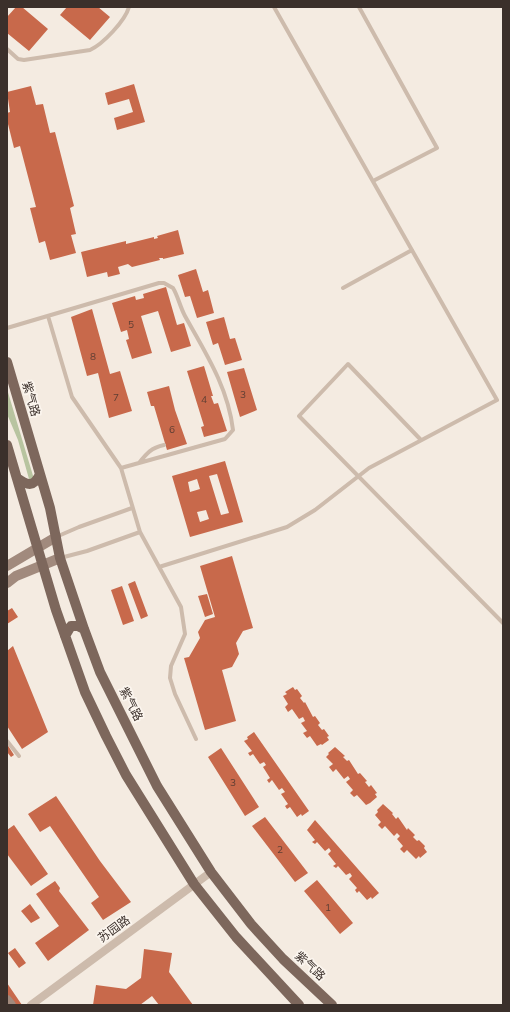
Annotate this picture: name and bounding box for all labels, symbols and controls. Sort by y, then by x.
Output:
house number: 5 [128,318,134,331]
house number: 8 [90,350,96,363]
street label: 紫气路 [19,379,44,418]
house number: 3 [240,388,246,401]
house number: 7 [113,391,119,404]
house number: 4 [201,393,207,406]
house number: 6 [169,423,175,436]
street label: 紫气路 [117,684,146,723]
house number: 3 [230,776,236,789]
house number: 2 [277,843,283,856]
house number: 1 [325,901,331,914]
street label: 苏园路 [95,912,133,945]
street label: 紫气路 [292,948,329,983]

